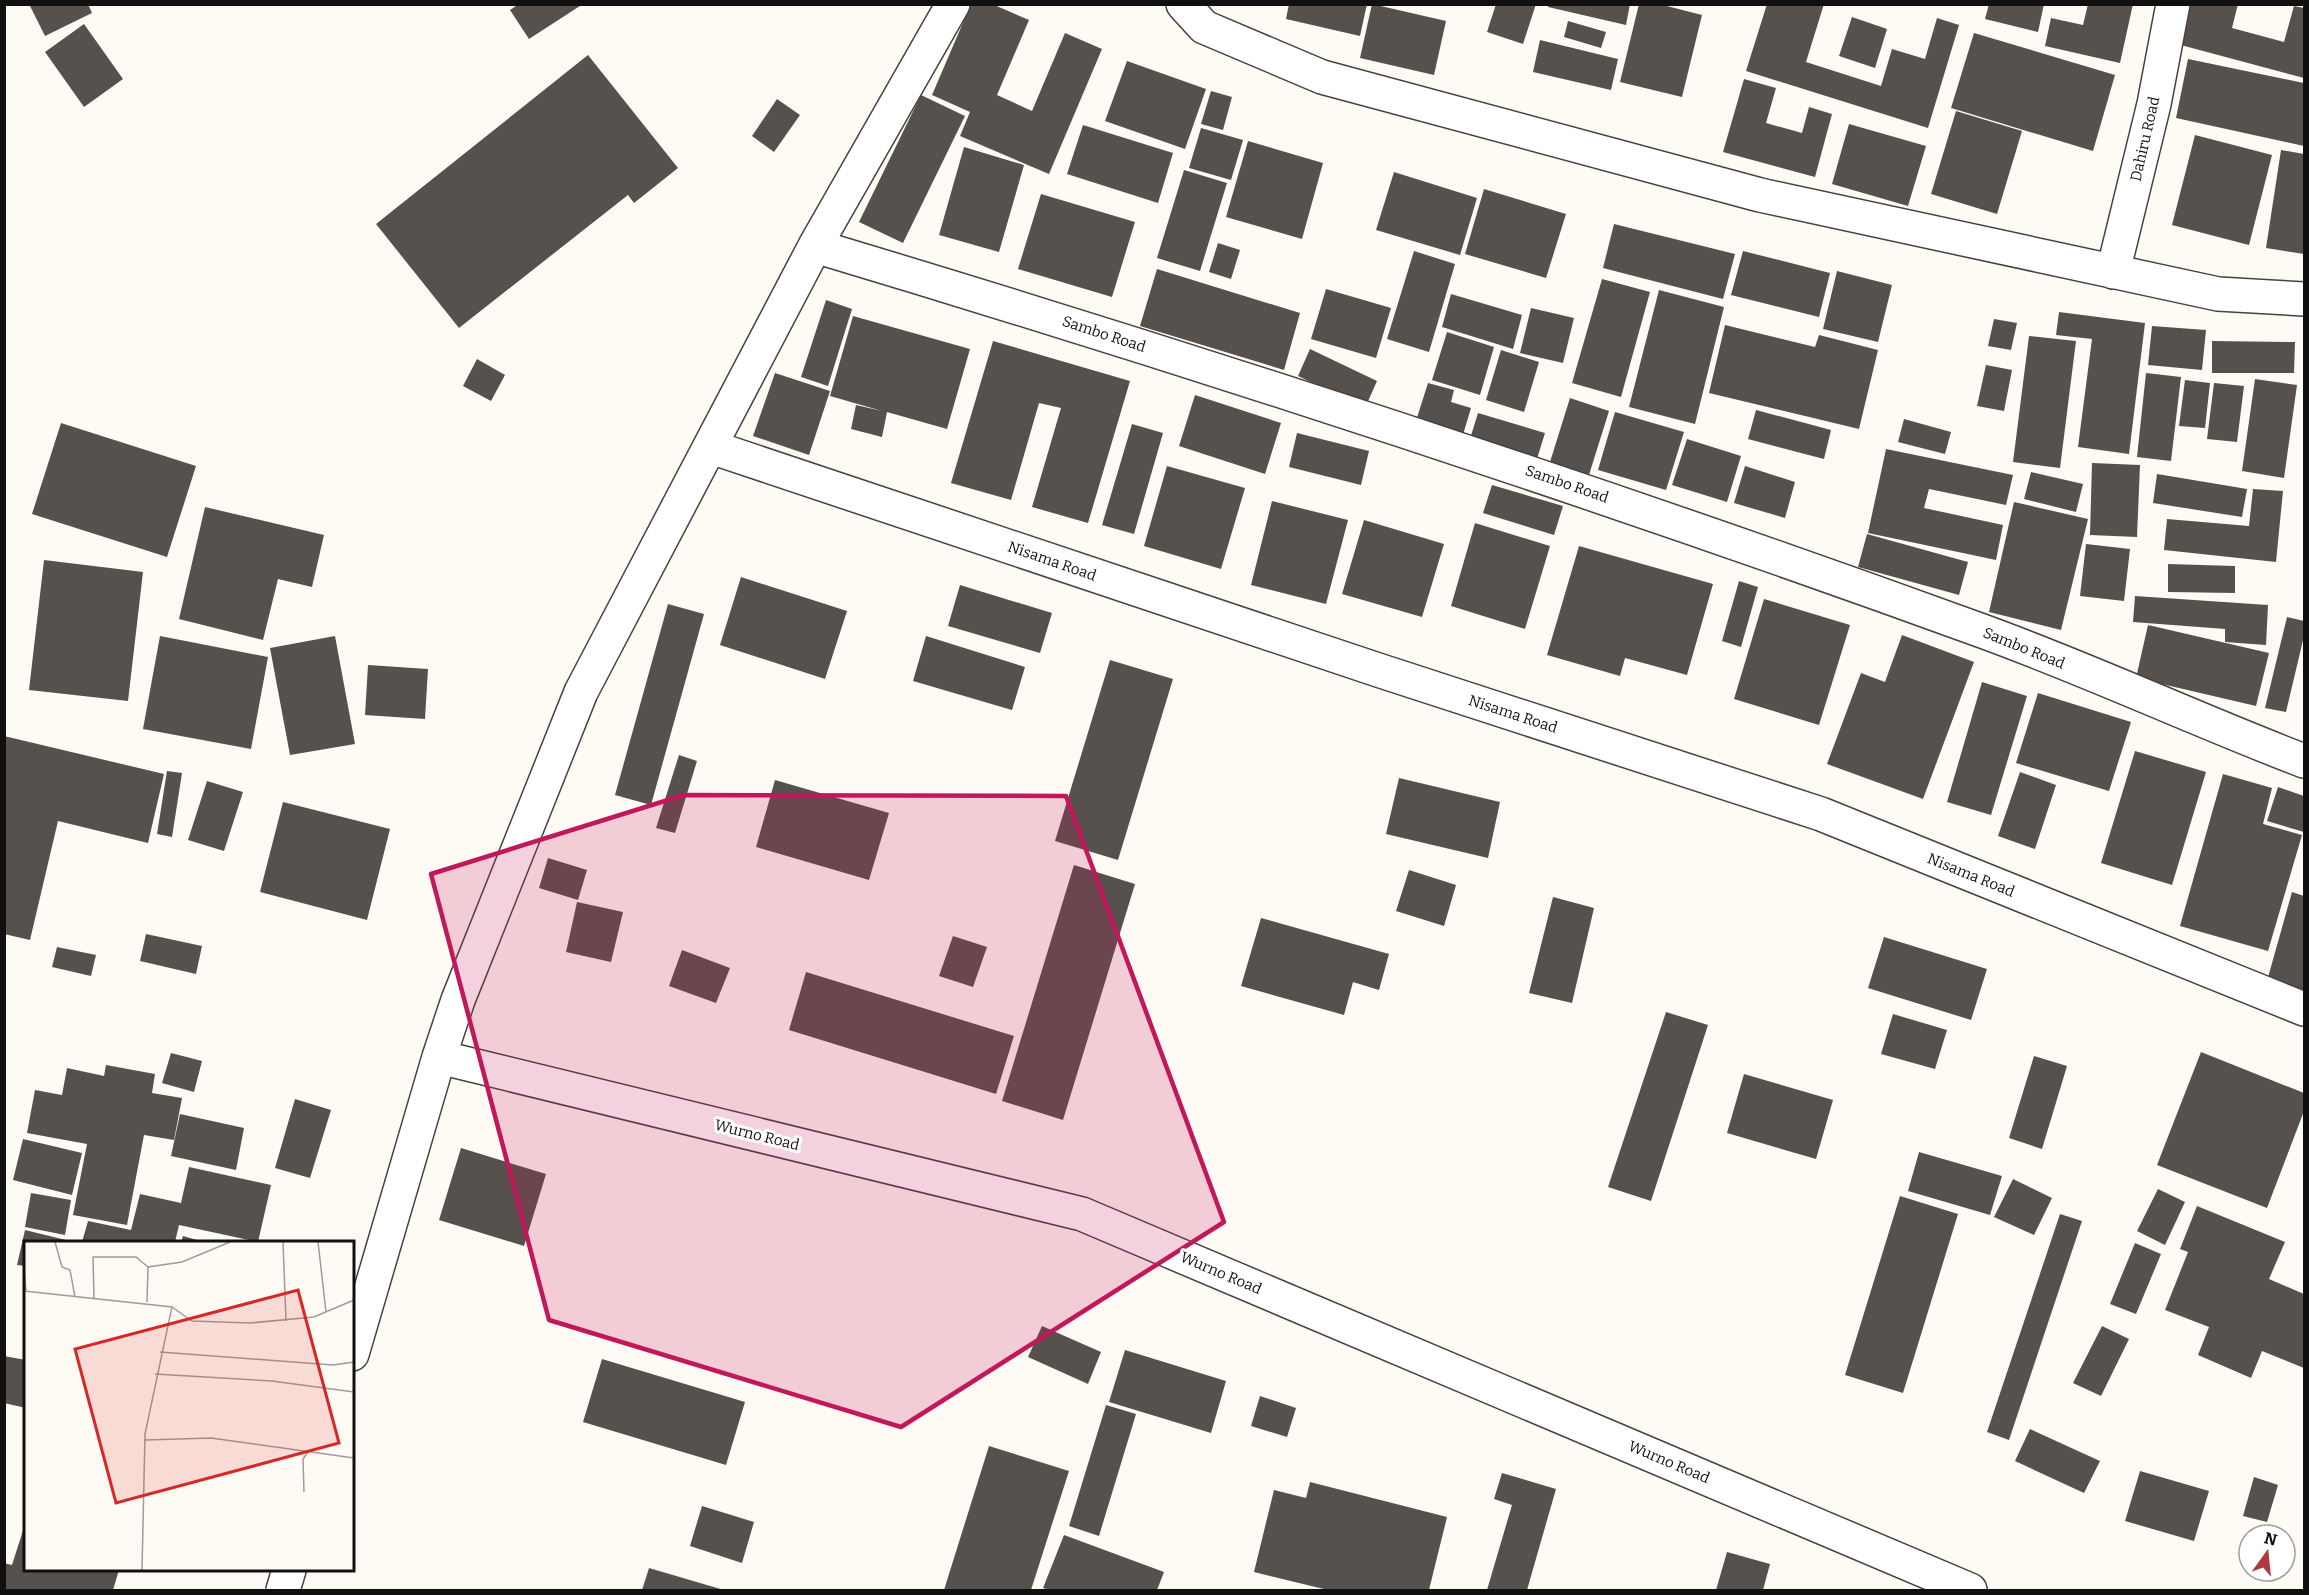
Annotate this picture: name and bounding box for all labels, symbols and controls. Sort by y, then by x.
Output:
street label: Dahiru Road [2126,95,2164,183]
street label: Sambo Road [1060,312,1148,356]
street label: Sambo Road [1523,461,1611,507]
street label: Nisama Road [1005,537,1099,585]
street label: Sambo Road [1980,623,2068,673]
street label: Nisama Road [1466,691,1560,737]
street label: Nisama Road [1925,849,2017,901]
street label: Wurno Road [713,1116,801,1154]
inset map [24,1241,354,1571]
street label: Wurno Road [1178,1248,1265,1298]
street label: Wurno Road [1626,1437,1713,1487]
north arrow [2237,1523,2297,1583]
text: N [2262,1528,2279,1550]

